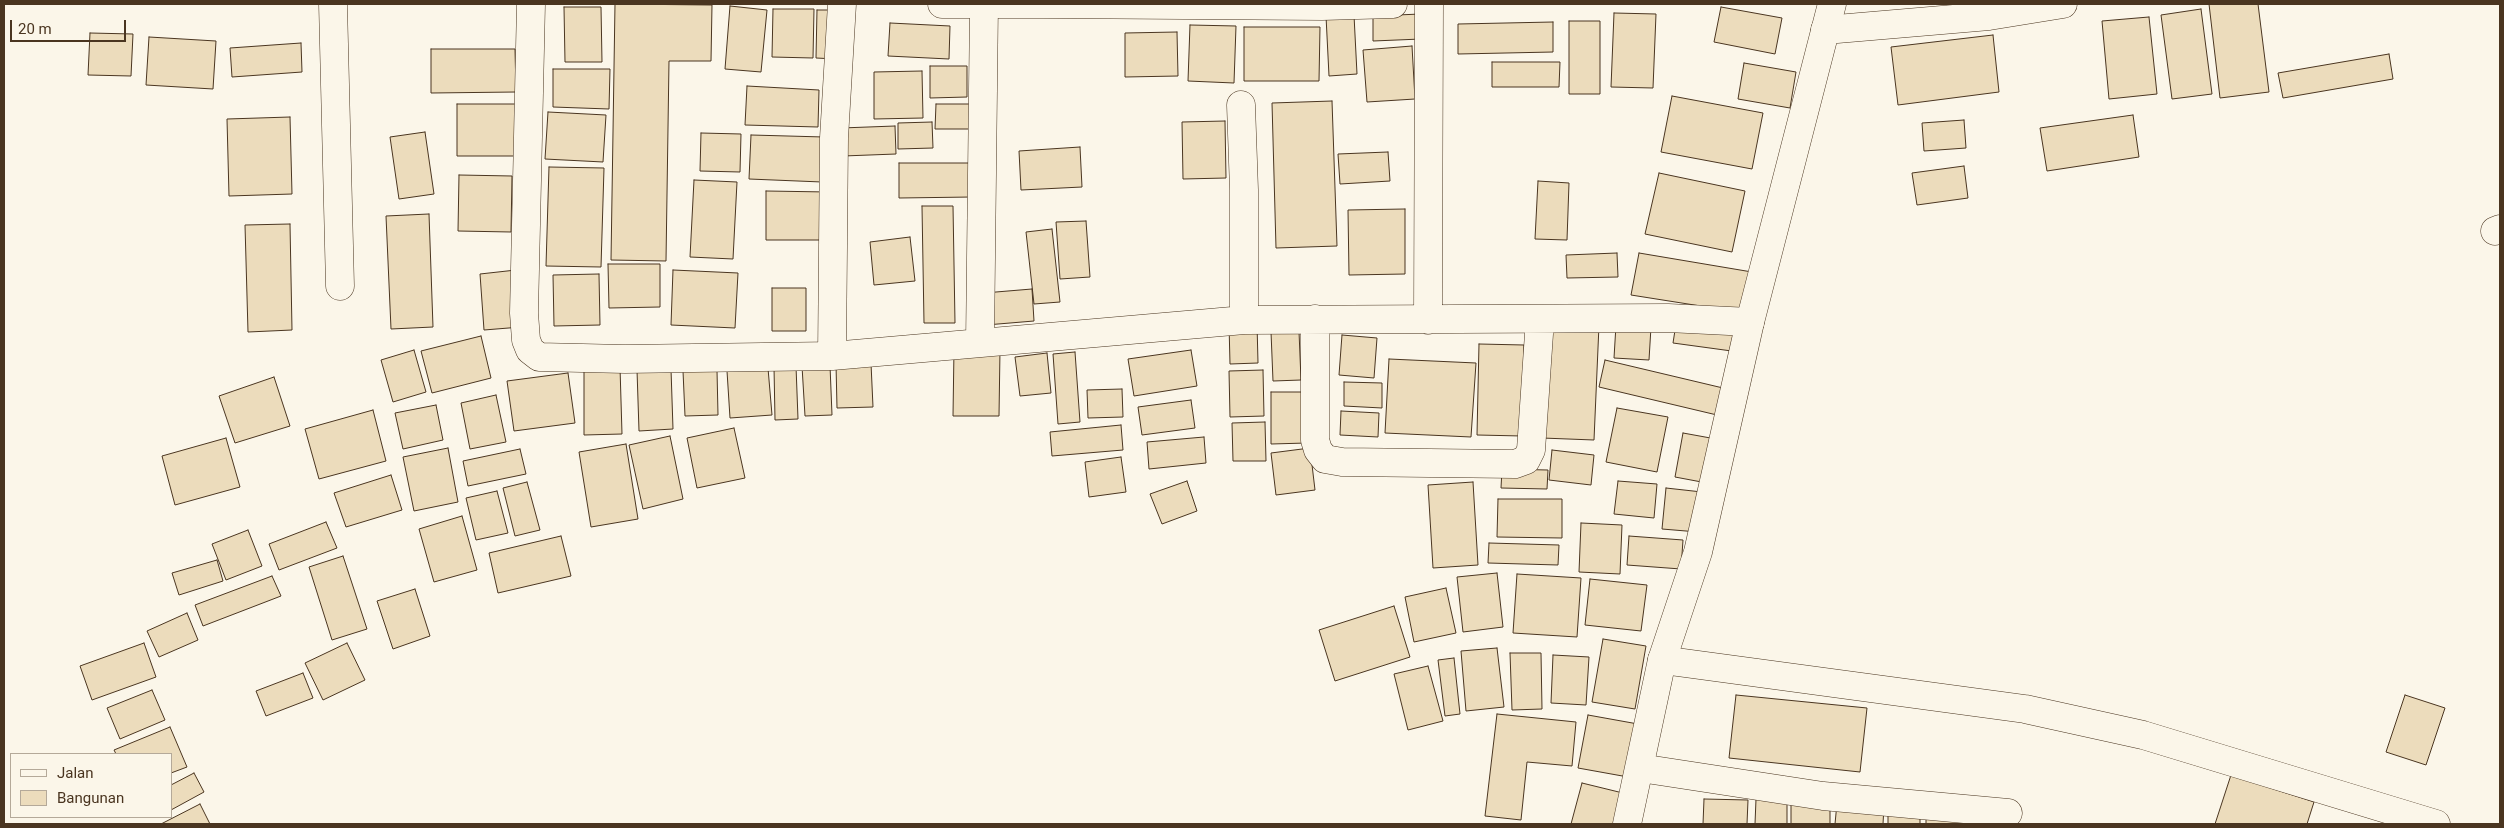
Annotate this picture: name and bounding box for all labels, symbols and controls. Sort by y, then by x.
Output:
scale bar [12,10,129,42]
text: 20 m [18,20,52,38]
legend [10,753,172,818]
text: Jalan [57,764,94,782]
text: Bangunan [57,789,124,807]

